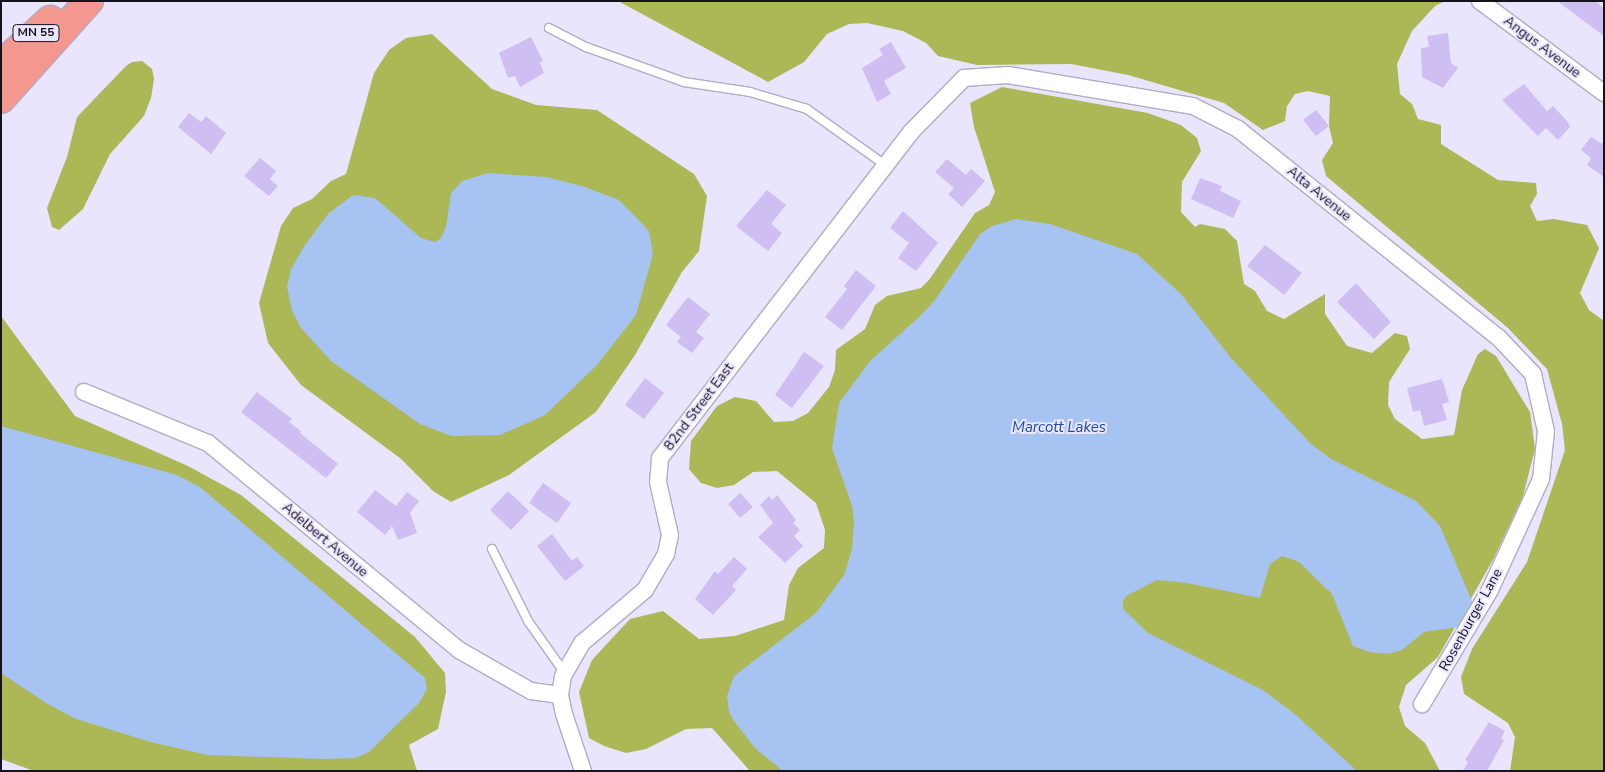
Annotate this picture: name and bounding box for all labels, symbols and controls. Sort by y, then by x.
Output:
street label: Angus Avenue [1500,13,1584,81]
road number: MN 55 [12,23,60,42]
street label: Alta Avenue [1283,163,1355,225]
street label: 82nd Street East [661,360,737,454]
water label: Marcott Lakes [1012,419,1106,437]
street label: Adelbert Avenue [279,499,371,581]
street label: Rosenburger Lane [1436,566,1506,674]

